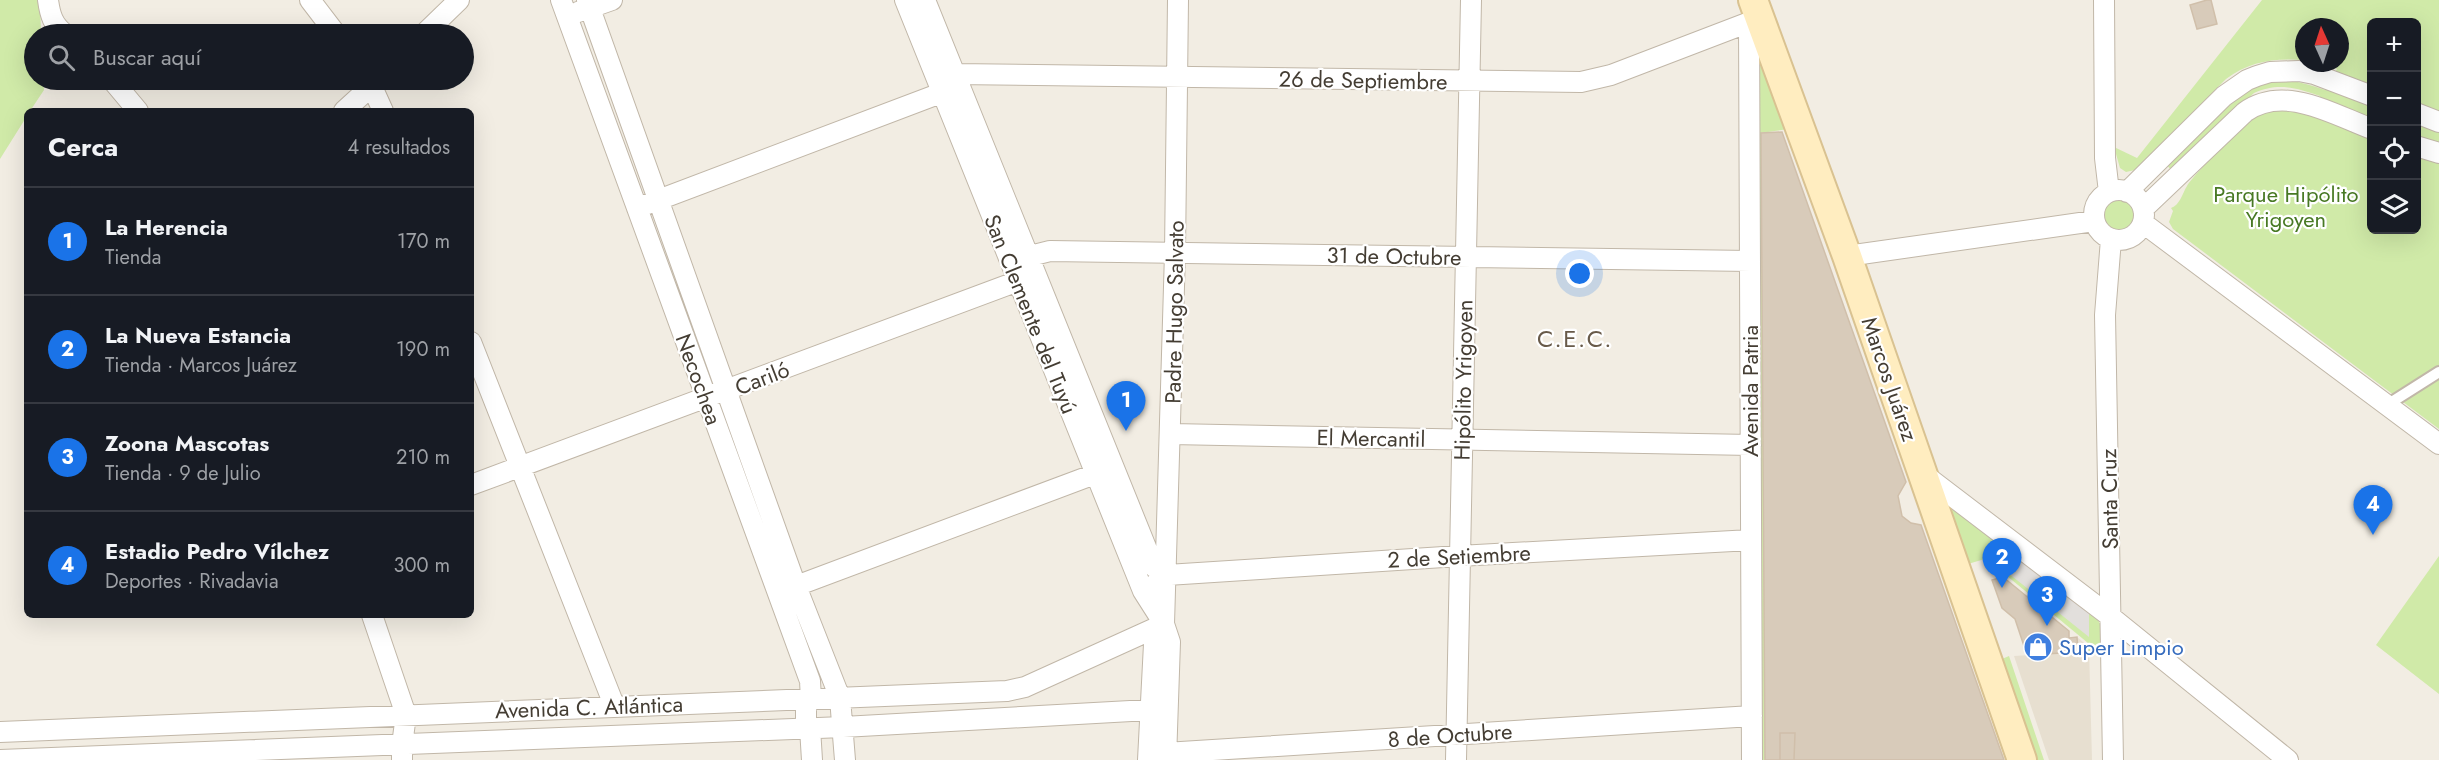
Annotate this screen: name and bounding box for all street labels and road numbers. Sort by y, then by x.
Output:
street label: 26 de Septiembre [1278,63,1448,97]
street label: San Clemente del Tuyú [976,210,1086,418]
street label: Padre Hugo Salvato [1156,220,1192,404]
street label: 31 de Octubre [1326,239,1462,273]
street label: Hipólito Yrigoyen [1446,299,1480,461]
street label: Marcos Juárez [1854,313,1926,445]
street label: Avenida Patria [1734,325,1766,457]
street label: Necochea [668,329,730,429]
street label: Cariló [730,353,794,403]
street label: El Mercantil [1316,421,1426,455]
street label: Santa Cruz [2092,448,2126,550]
street label: 2 de Setiembre [1386,536,1532,576]
street label: Avenida C. Atlántica [494,688,684,726]
street label: 8 de Octubre [1387,715,1513,755]

